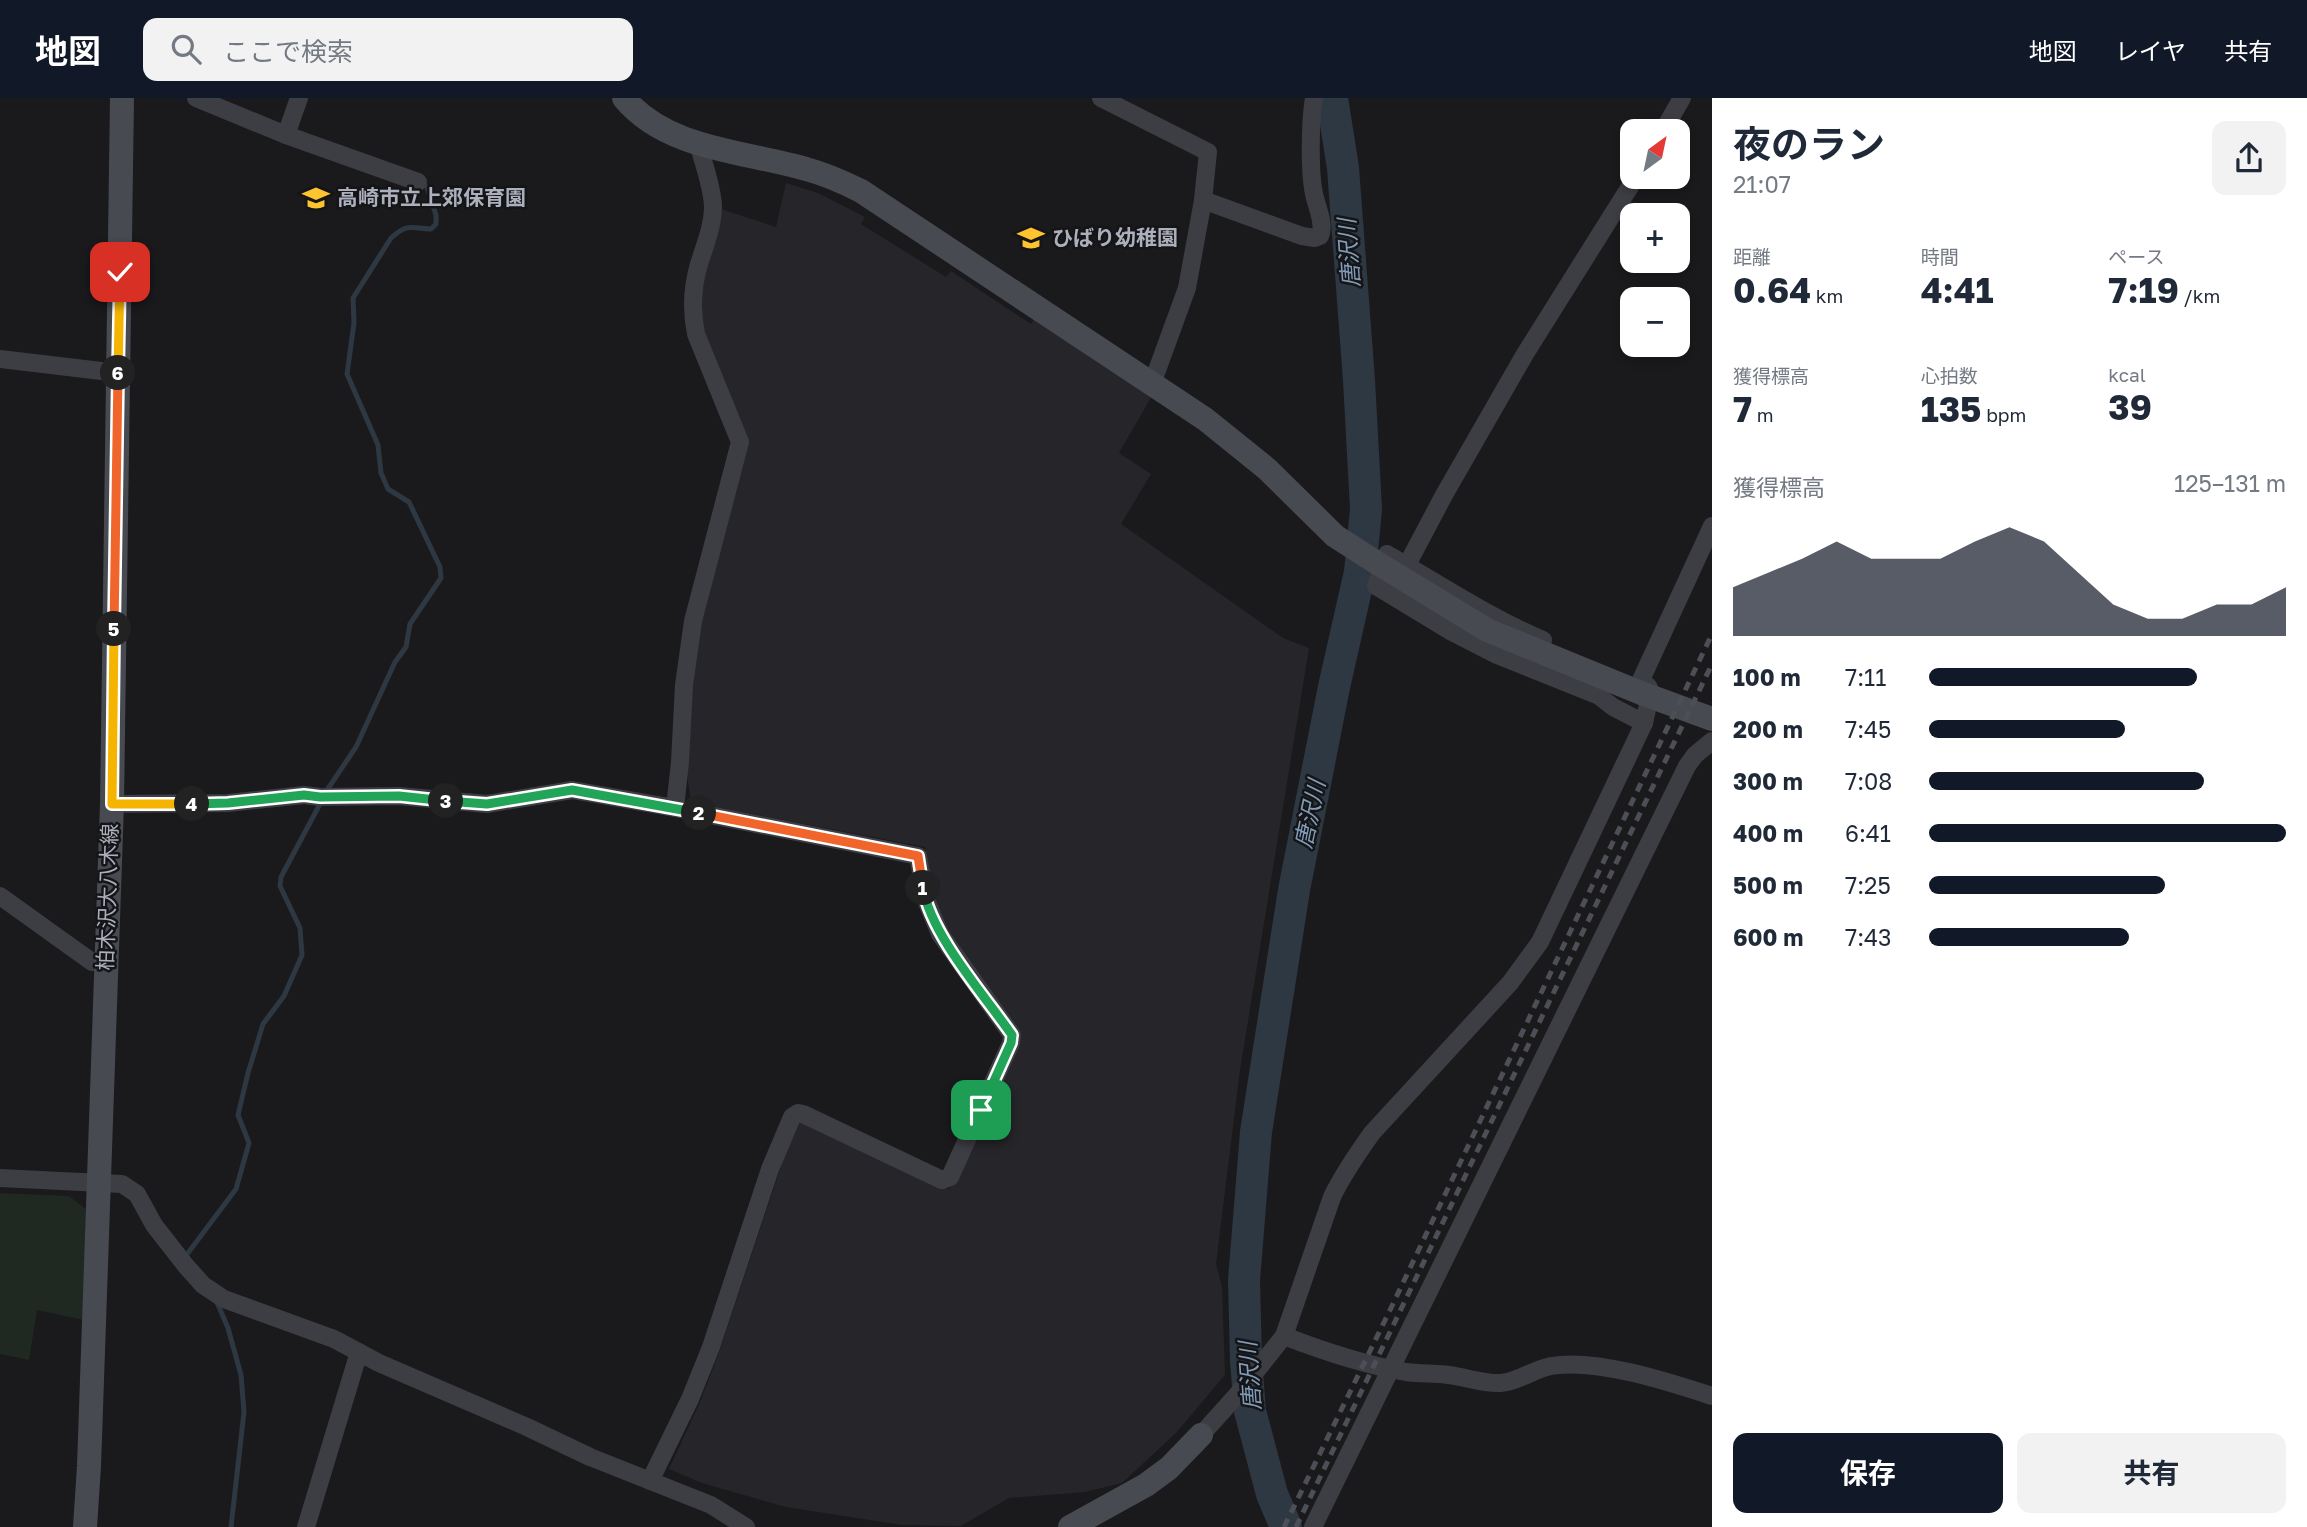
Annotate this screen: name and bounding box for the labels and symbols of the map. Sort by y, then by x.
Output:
north arrow [1620,119,1690,189]
school or university icon: 高崎市立上郊保育園 [301,183,331,213]
place label: 高崎市立上郊保育園 [337,184,526,210]
water label: 唐沢川 [1331,215,1364,288]
school or university icon: ひばり幼稚園 [1016,223,1046,253]
place label: ひばり幼稚園 [1052,224,1178,250]
pin [90,242,150,302]
pin: 6 [100,356,136,390]
pin: 5 [96,612,132,646]
water label: 唐沢川 [1288,774,1331,850]
pin: 3 [428,784,464,818]
pin: 4 [174,786,210,822]
pin: 2 [682,796,716,830]
street label: 柏木沢大八木線 [91,823,123,971]
pin: 1 [906,870,940,906]
pin [951,1080,1011,1140]
water label: 唐沢川 [1232,1338,1265,1411]

